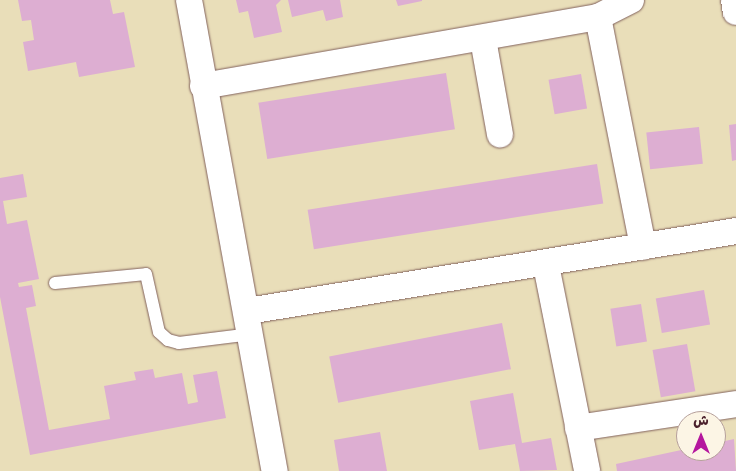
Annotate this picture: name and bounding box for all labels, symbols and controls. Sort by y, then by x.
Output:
north arrow [676,411,726,461]
text: ش [693,411,709,432]

